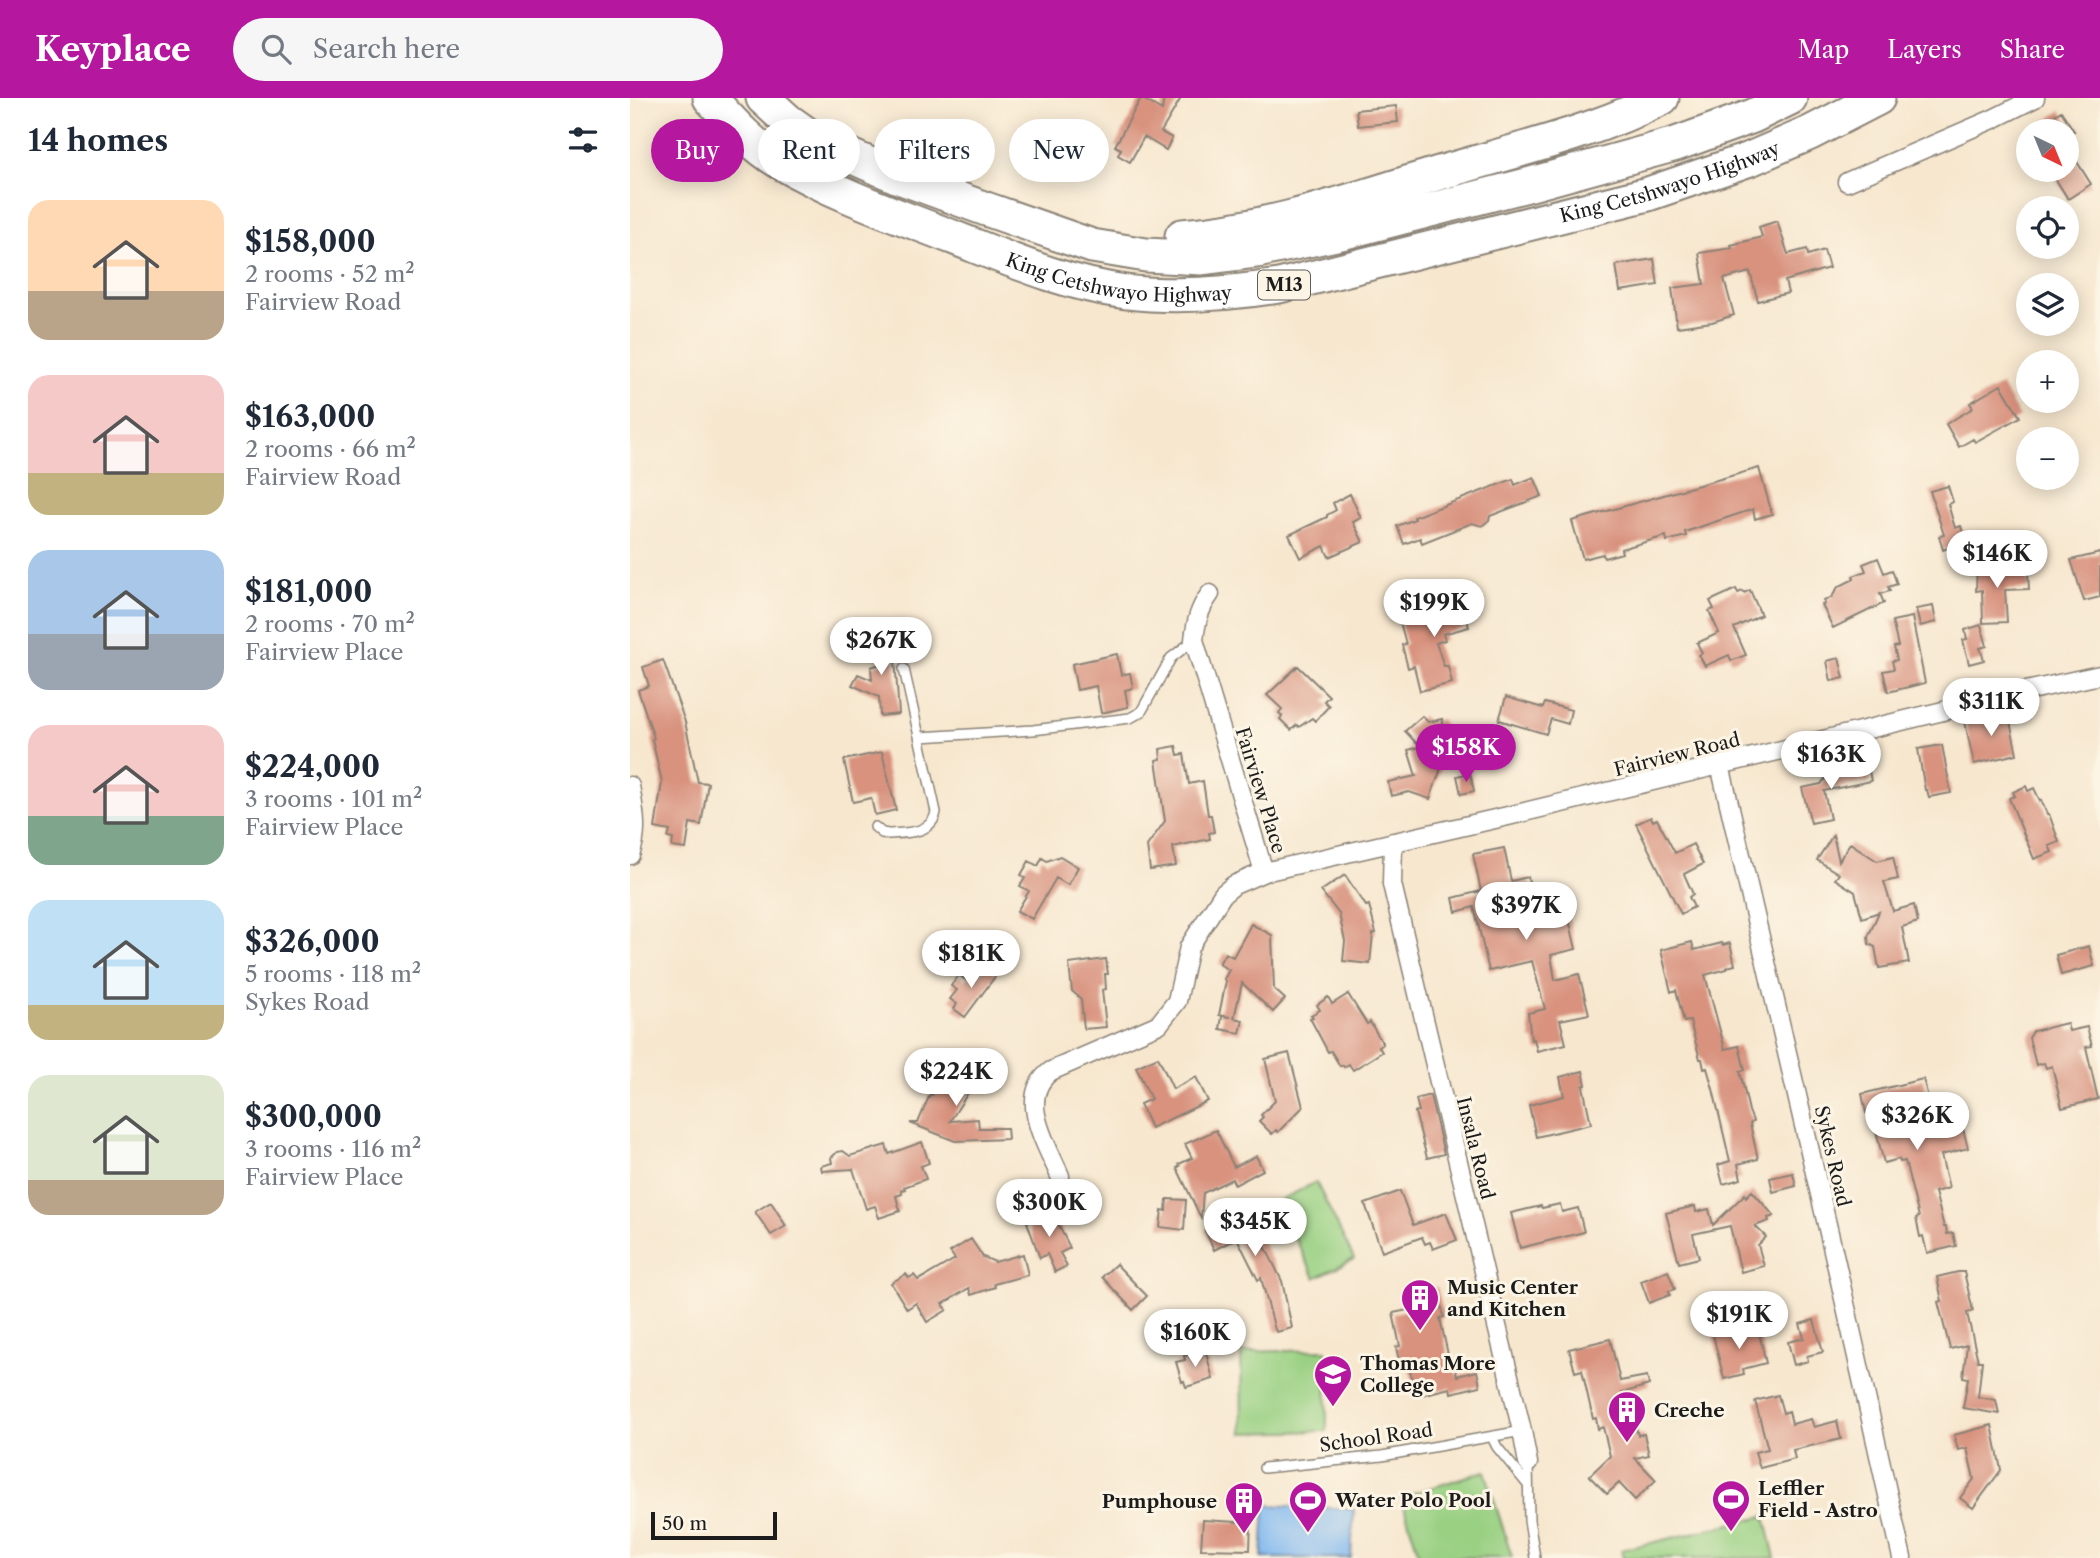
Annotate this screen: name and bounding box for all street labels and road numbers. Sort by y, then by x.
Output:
street label: King Cetshwayo Highway [1557,136,1784,228]
street label: King Cetshwayo Highway [1003,248,1233,307]
road number: M13 [1258,270,1310,300]
street label: Fairview Place [1230,724,1291,856]
street label: Fairview Road [1612,728,1743,781]
street label: Insala Road [1452,1094,1499,1202]
street label: Sykes Road [1810,1103,1855,1209]
street label: School Road [1318,1418,1435,1457]

